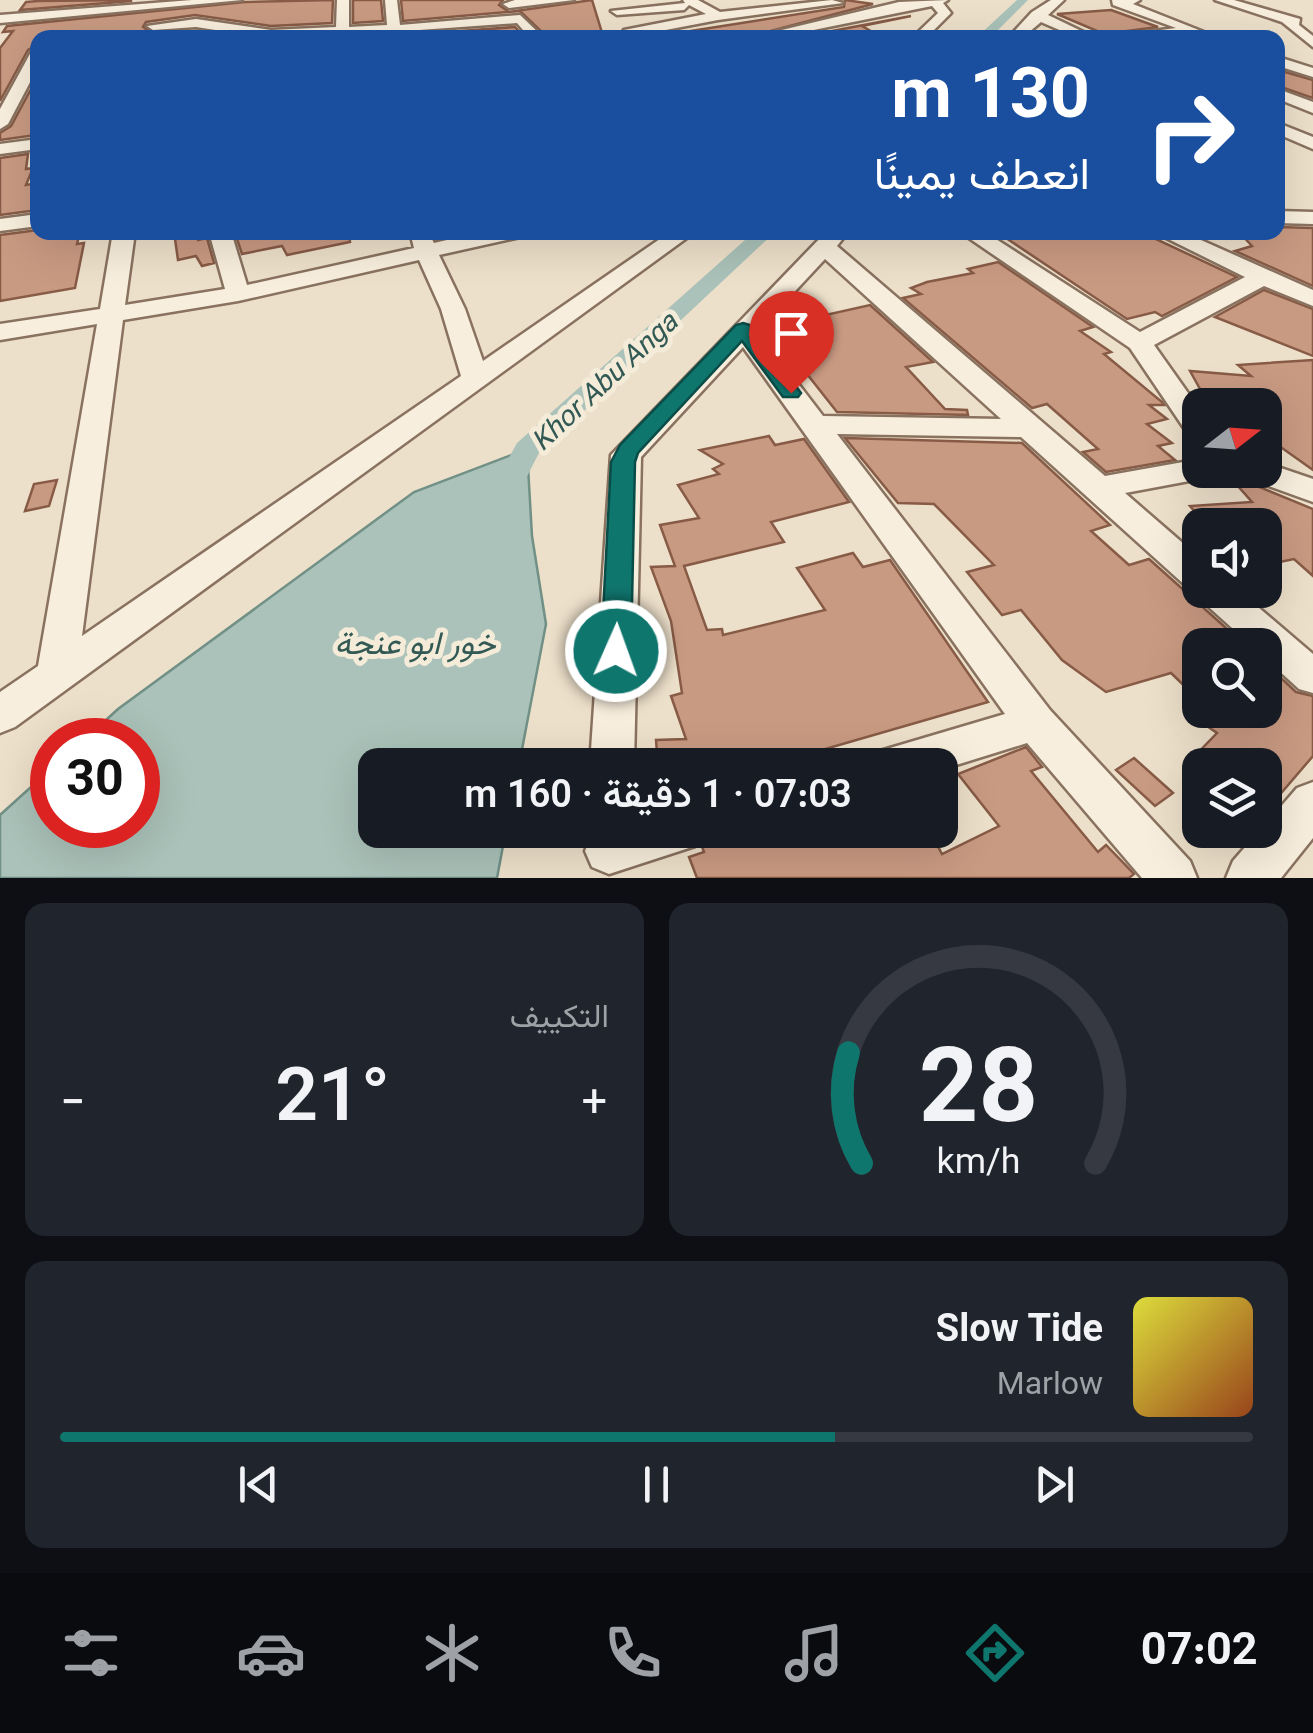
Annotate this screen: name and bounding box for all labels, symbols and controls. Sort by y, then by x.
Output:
text: 130 m [891,45,1090,155]
icon: right [1125,70,1255,200]
text: انعطف يمينًا [874,143,1090,213]
pin [749,291,834,394]
water label: Khor Abu Anga [522,302,691,463]
icon: arrive [764,306,819,361]
north arrow [1182,388,1282,488]
map controls [1182,388,1282,848]
button: sound [1182,508,1282,608]
position arrow [564,599,668,703]
water label: خور ابو عنجة [335,621,497,671]
button: search [1182,628,1282,728]
speed limit sign: 30 [30,718,160,848]
button: layers [1182,748,1282,848]
text: 07:03 · 1 دقيقة · 160 m [464,768,852,827]
text: التكييف [510,994,609,1044]
text: 28 [919,1014,1038,1177]
text: 21° [275,1043,390,1160]
text: − [60,1059,86,1145]
text: + [579,1059,609,1145]
text: km/h [937,1136,1020,1192]
text: Slow Tide [936,1302,1103,1361]
text: Marlow [997,1361,1103,1411]
icon: previous [231,1457,286,1512]
icon: pause [629,1457,684,1512]
icon: next [1027,1457,1082,1512]
icon: filters [56,1618,126,1688]
icon: car [236,1618,306,1688]
icon: climate [417,1618,487,1688]
icon: phone [598,1618,668,1688]
icon: music [779,1618,849,1688]
icon: directions [960,1618,1030,1688]
text: 07:02 [1141,1618,1258,1688]

